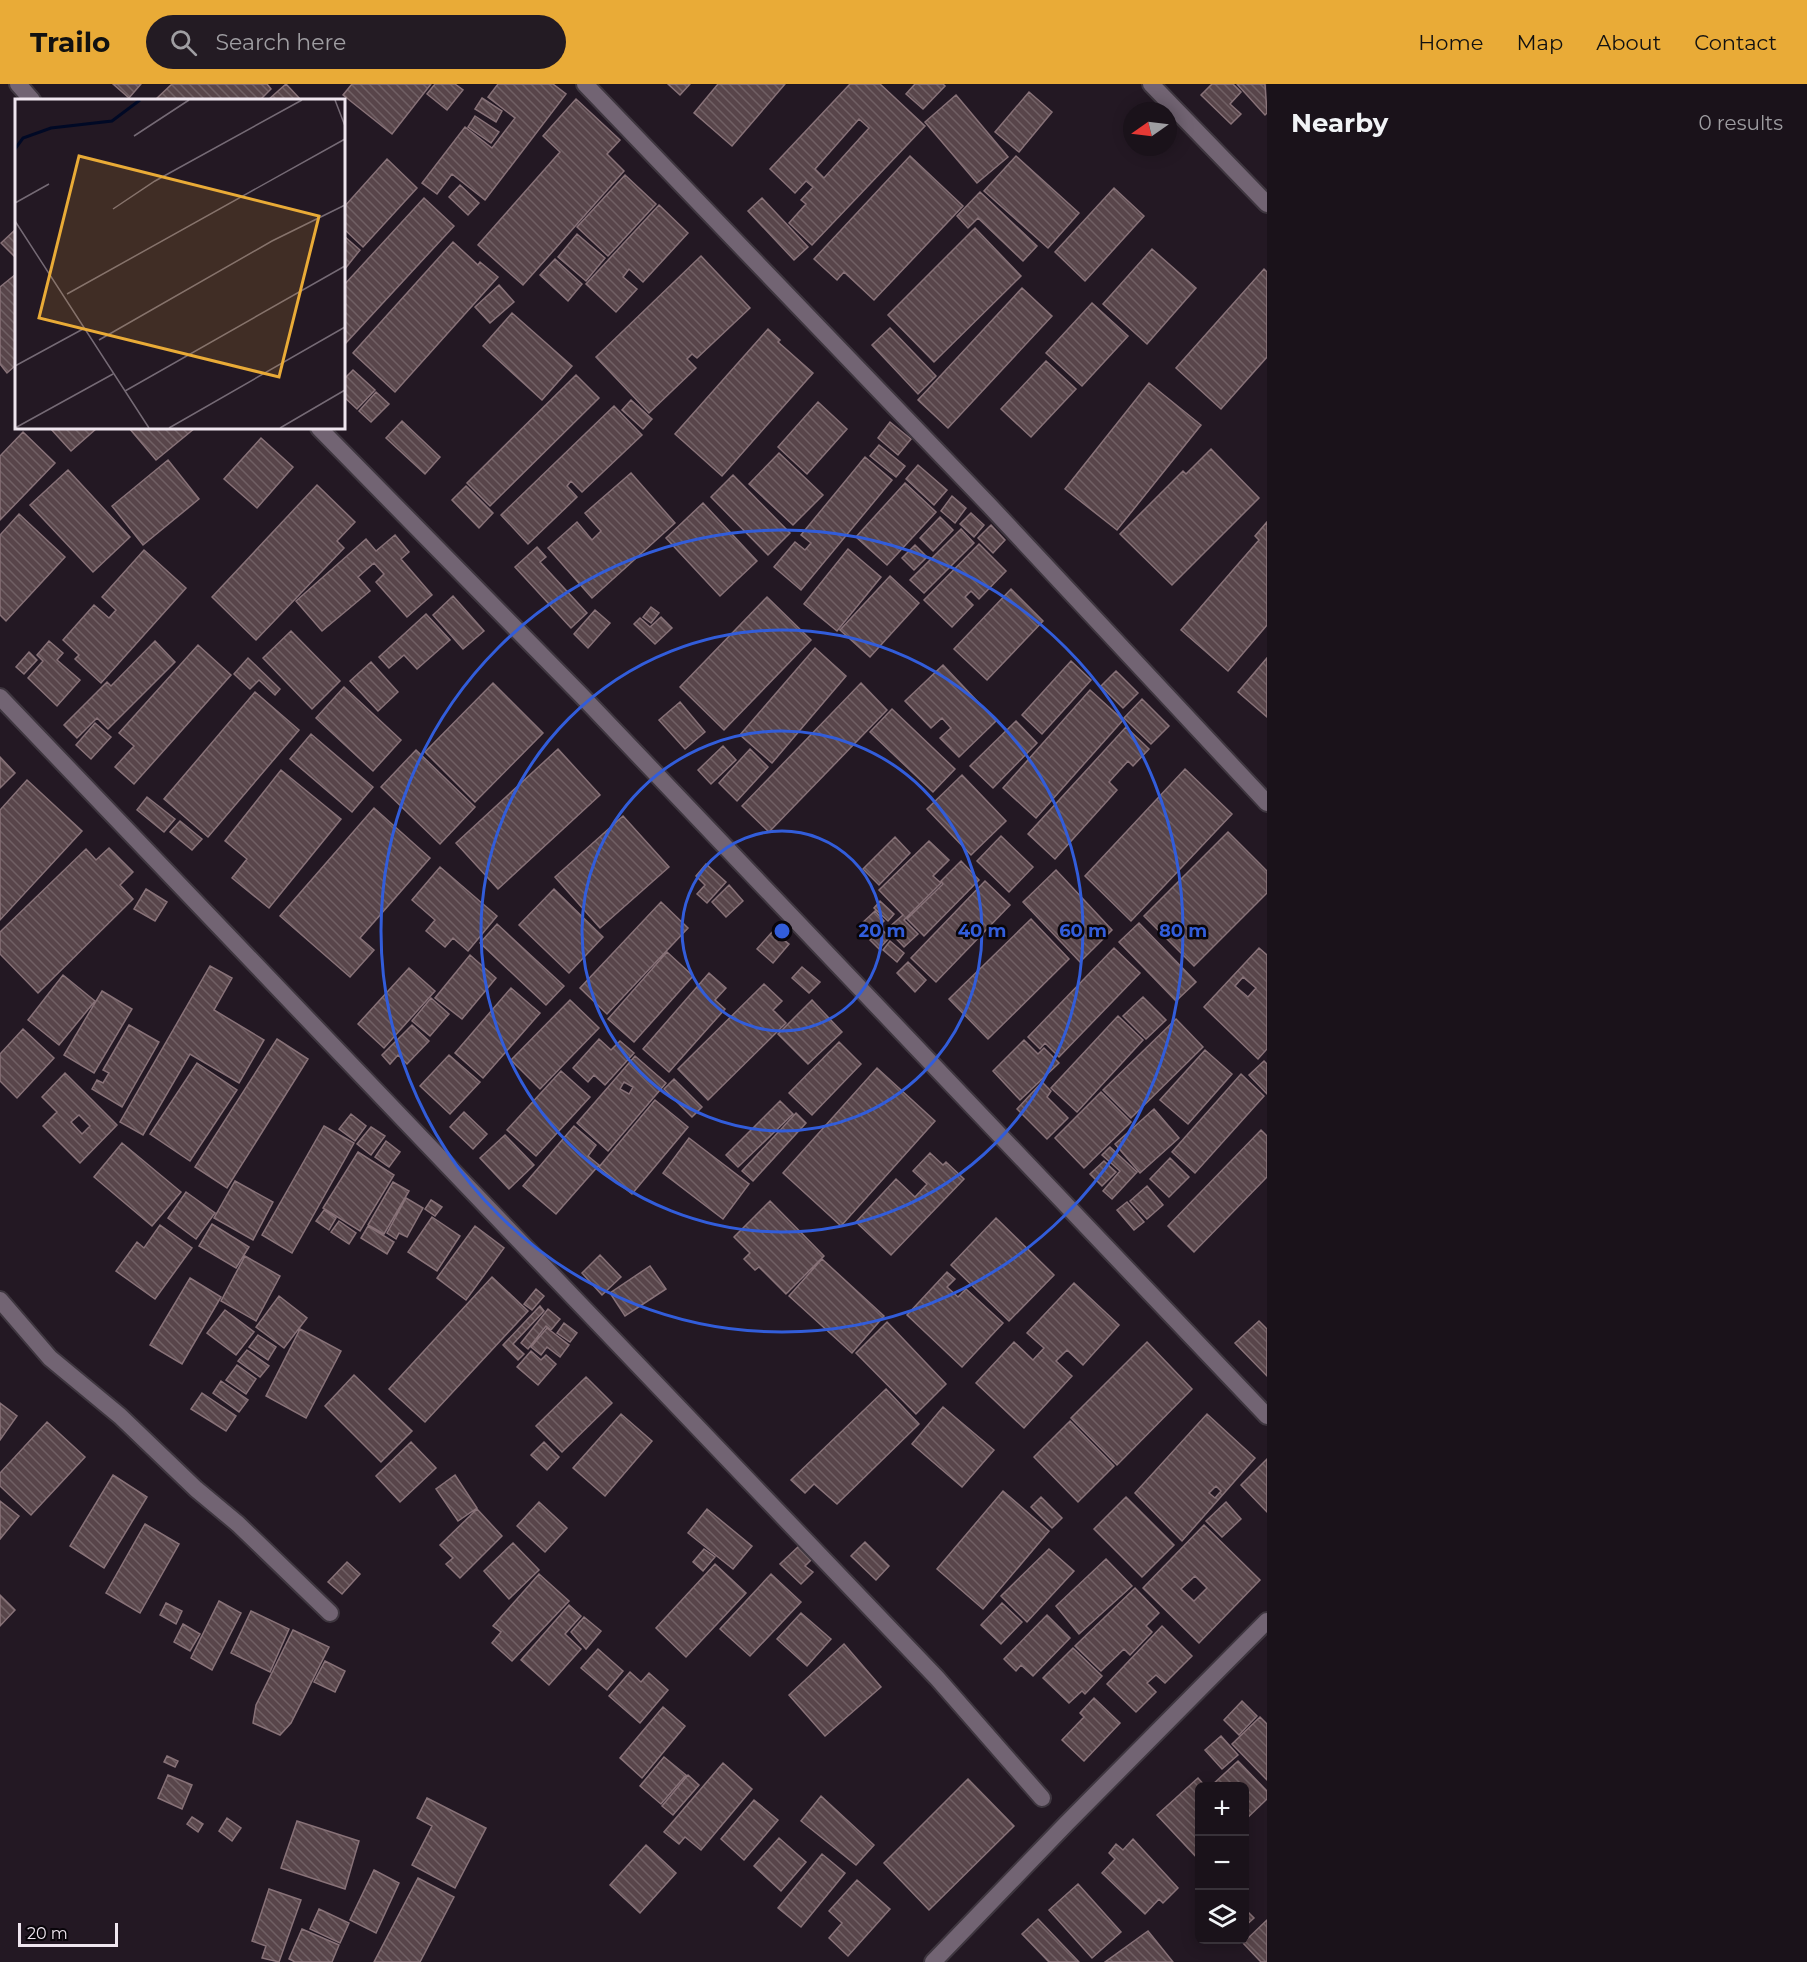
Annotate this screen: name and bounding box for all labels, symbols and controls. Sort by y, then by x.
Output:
search box [146,15,566,69]
text: Trailo [30,25,110,59]
icon: search [167,26,200,59]
text: Search here [215,29,346,56]
text: Home [1418,30,1483,55]
text: Map [1516,30,1563,55]
text: About [1596,30,1661,55]
text: Contact [1694,30,1777,55]
inset map [15,99,345,429]
north arrow [1123,102,1177,156]
text: Nearby [1291,107,1388,139]
text: 0 results [1698,111,1783,135]
text: 20 m [859,920,905,942]
text: 40 m [958,920,1006,942]
text: 60 m [1059,920,1107,942]
text: 80 m [1159,920,1207,942]
centre of rings [772,921,792,941]
map controls [1195,1782,1249,1944]
button: + [1195,1782,1249,1836]
button: − [1195,1836,1249,1890]
button: layers [1195,1890,1249,1944]
scale bar [18,1920,118,1948]
text: 20 m [27,1924,68,1943]

